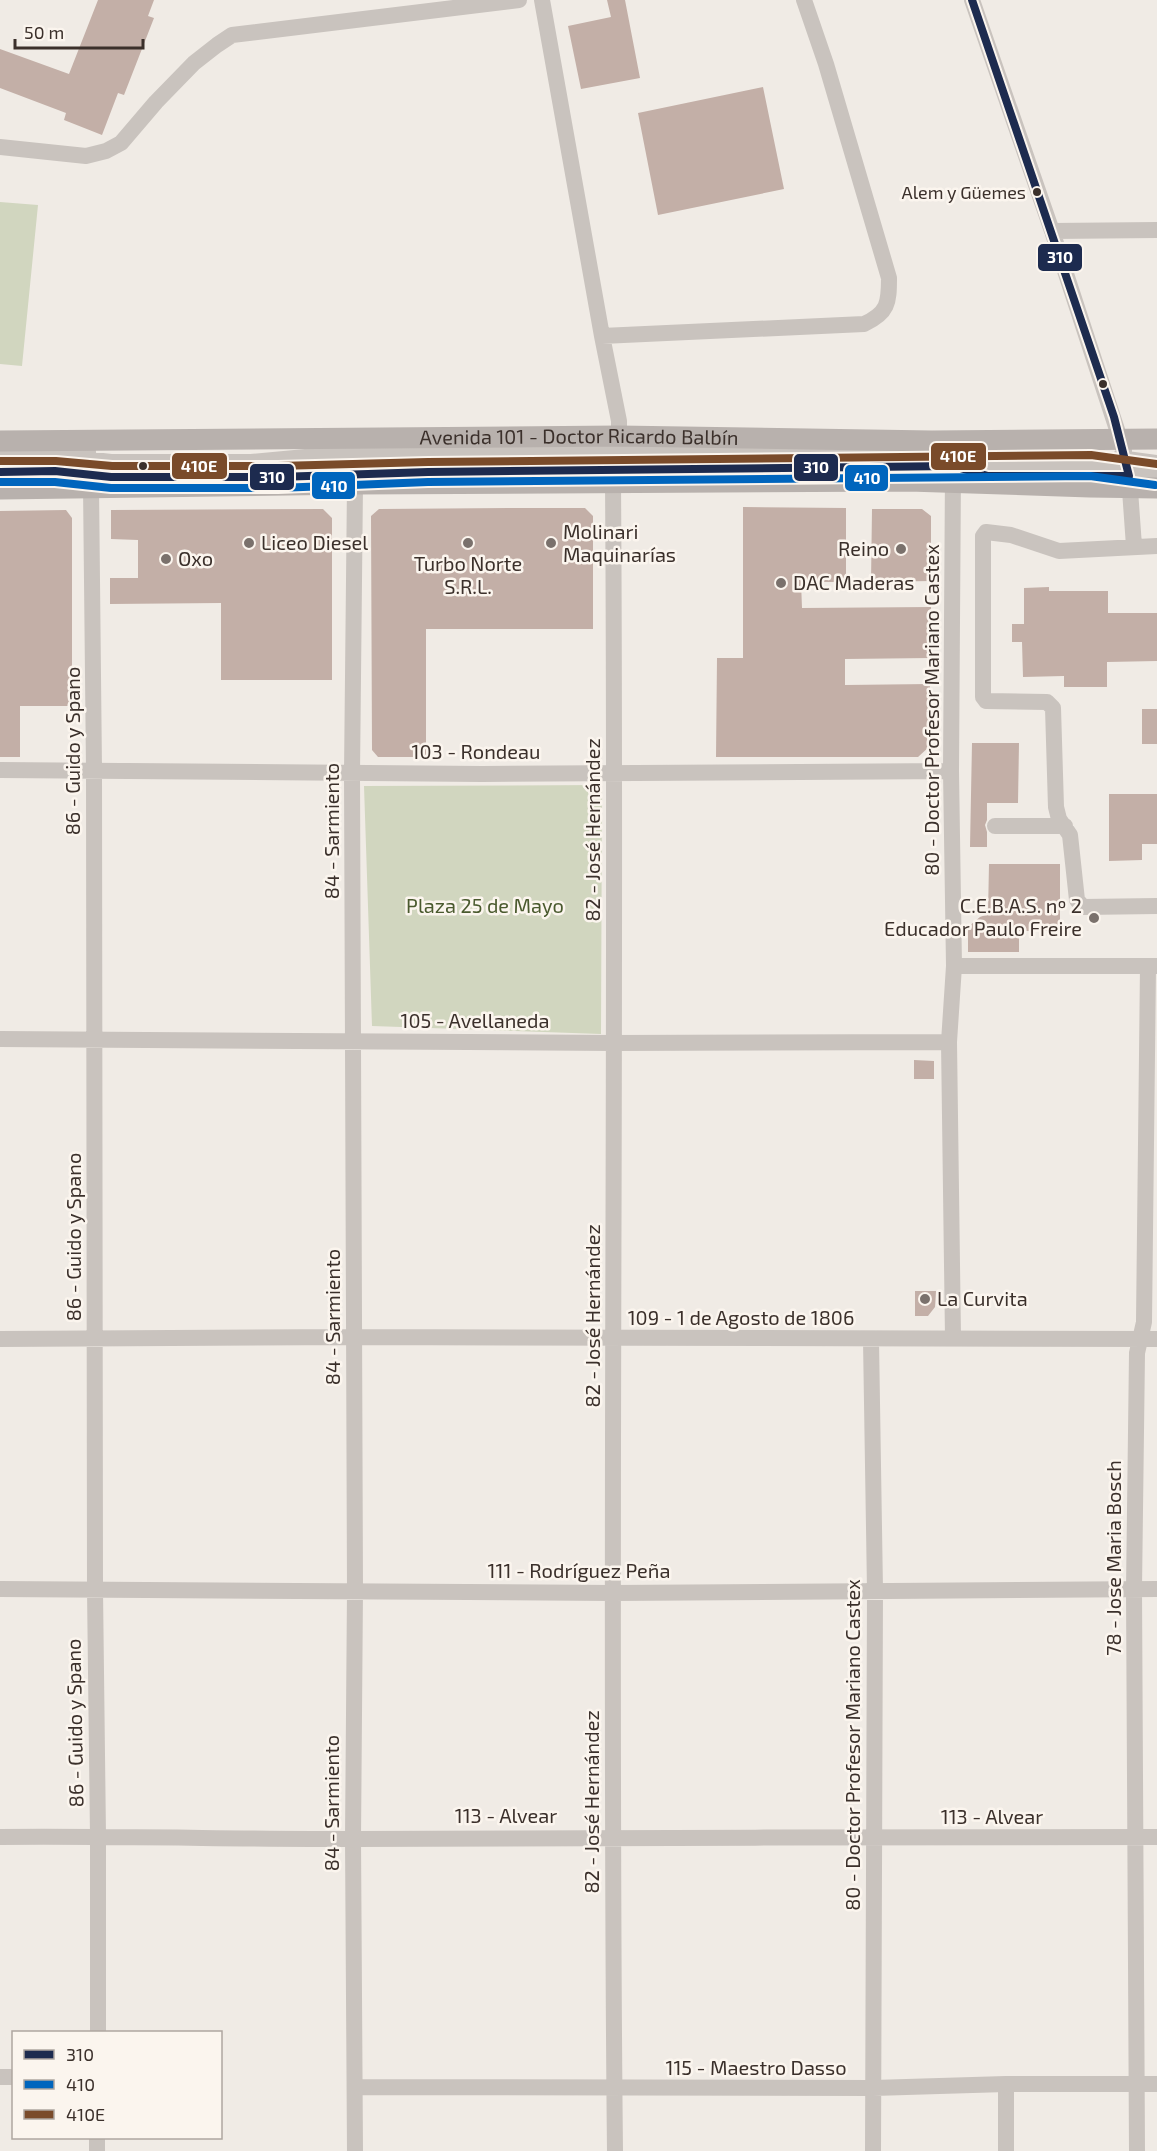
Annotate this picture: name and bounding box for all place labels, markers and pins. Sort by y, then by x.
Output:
place label: Alem y Güemes [901,181,1026,203]
marker: Alem y Güemes [1031,186,1043,198]
unlabelled marker [1097,378,1109,390]
unlabelled marker [137,460,149,472]
place label: Molinari Maquinarías [563,519,676,566]
place label: Liceo Diesel [261,530,368,554]
marker: Liceo Diesel [242,536,256,550]
marker: Turbo Norte S.R.L. [461,536,475,550]
marker: Molinari Maquinarías [544,536,558,550]
place label: Reino [838,536,889,560]
marker: Reino [894,542,908,556]
place label: Oxo [178,546,213,570]
place label: Turbo Norte S.R.L. [414,551,522,598]
marker: Oxo [159,552,173,566]
place label: DAC Maderas [793,570,914,594]
marker: DAC Maderas [774,576,788,590]
place label: C.E.B.A.S. nº 2 Educador Paulo Freire [884,893,1082,940]
marker: C.E.B.A.S. nº 2 Educador Paulo Freire [1087,911,1101,925]
place label: La Curvita [937,1286,1028,1310]
marker: La Curvita [918,1292,932,1306]

